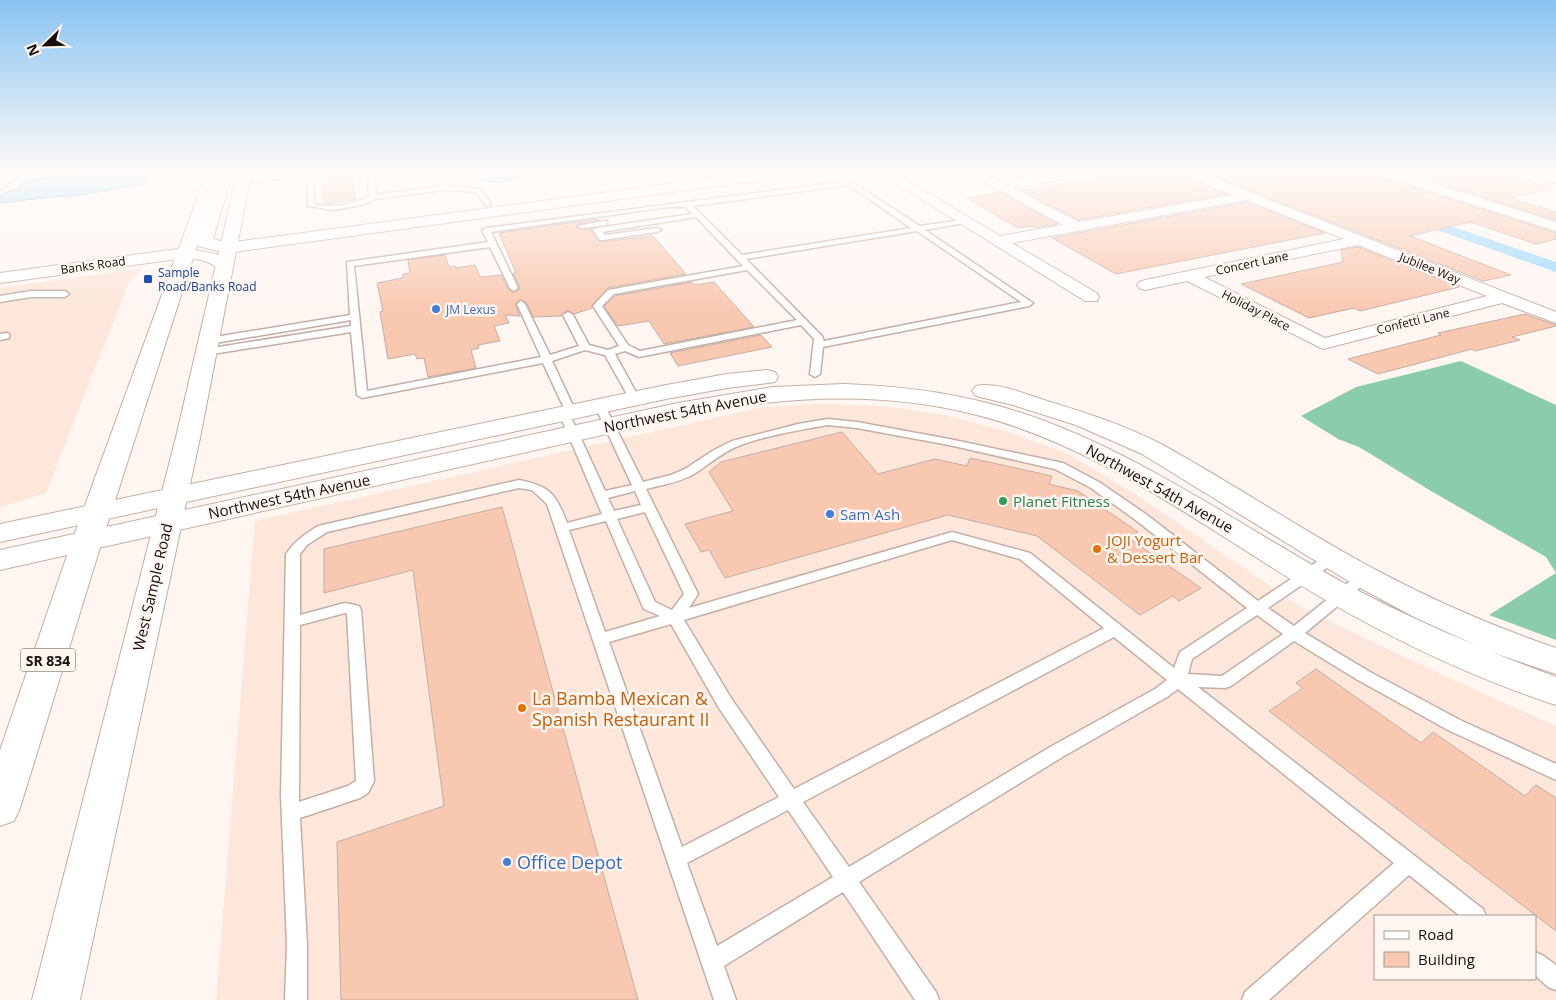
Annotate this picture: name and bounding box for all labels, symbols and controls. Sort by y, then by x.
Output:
north arrow [20,20,70,70]
text: N [22,41,44,59]
street label: Concert Lane [1214,247,1290,279]
street label: Jubilee Way [1396,248,1464,288]
street label: Banks Road [59,252,127,278]
place label: Sample Road/Banks Road [158,264,257,295]
marker: Sample Road/Banks Road [142,273,154,285]
street label: Holiday Place [1219,285,1293,335]
place label: JM Lexus [445,301,496,318]
marker: JM Lexus [430,303,442,315]
street label: Confetti Lane [1375,304,1452,338]
street label: Northwest 54th Avenue [602,385,768,437]
street label: Northwest 54th Avenue [1083,439,1237,537]
street label: Northwest 54th Avenue [206,469,372,523]
place label: Planet Fitness [1013,491,1110,511]
marker: Planet Fitness [997,495,1009,507]
place label: Sam Ash [840,504,900,524]
marker: Sam Ash [824,508,836,520]
street label: West Sample Road [128,521,176,653]
place label: JOJI Yogurt & Dessert Bar [1105,530,1203,567]
marker: JOJI Yogurt & Dessert Bar [1091,543,1103,555]
road number: SR 834 [20,648,76,672]
place label: La Bamba Mexican & Spanish Restaurant II [532,686,710,731]
marker: La Bamba Mexican & Spanish Restaurant II [516,702,528,714]
place label: Office Depot [517,850,622,874]
marker: Office Depot [501,856,513,868]
legend [1374,915,1536,980]
text: Road [1418,924,1454,944]
text: Building [1418,949,1475,969]

